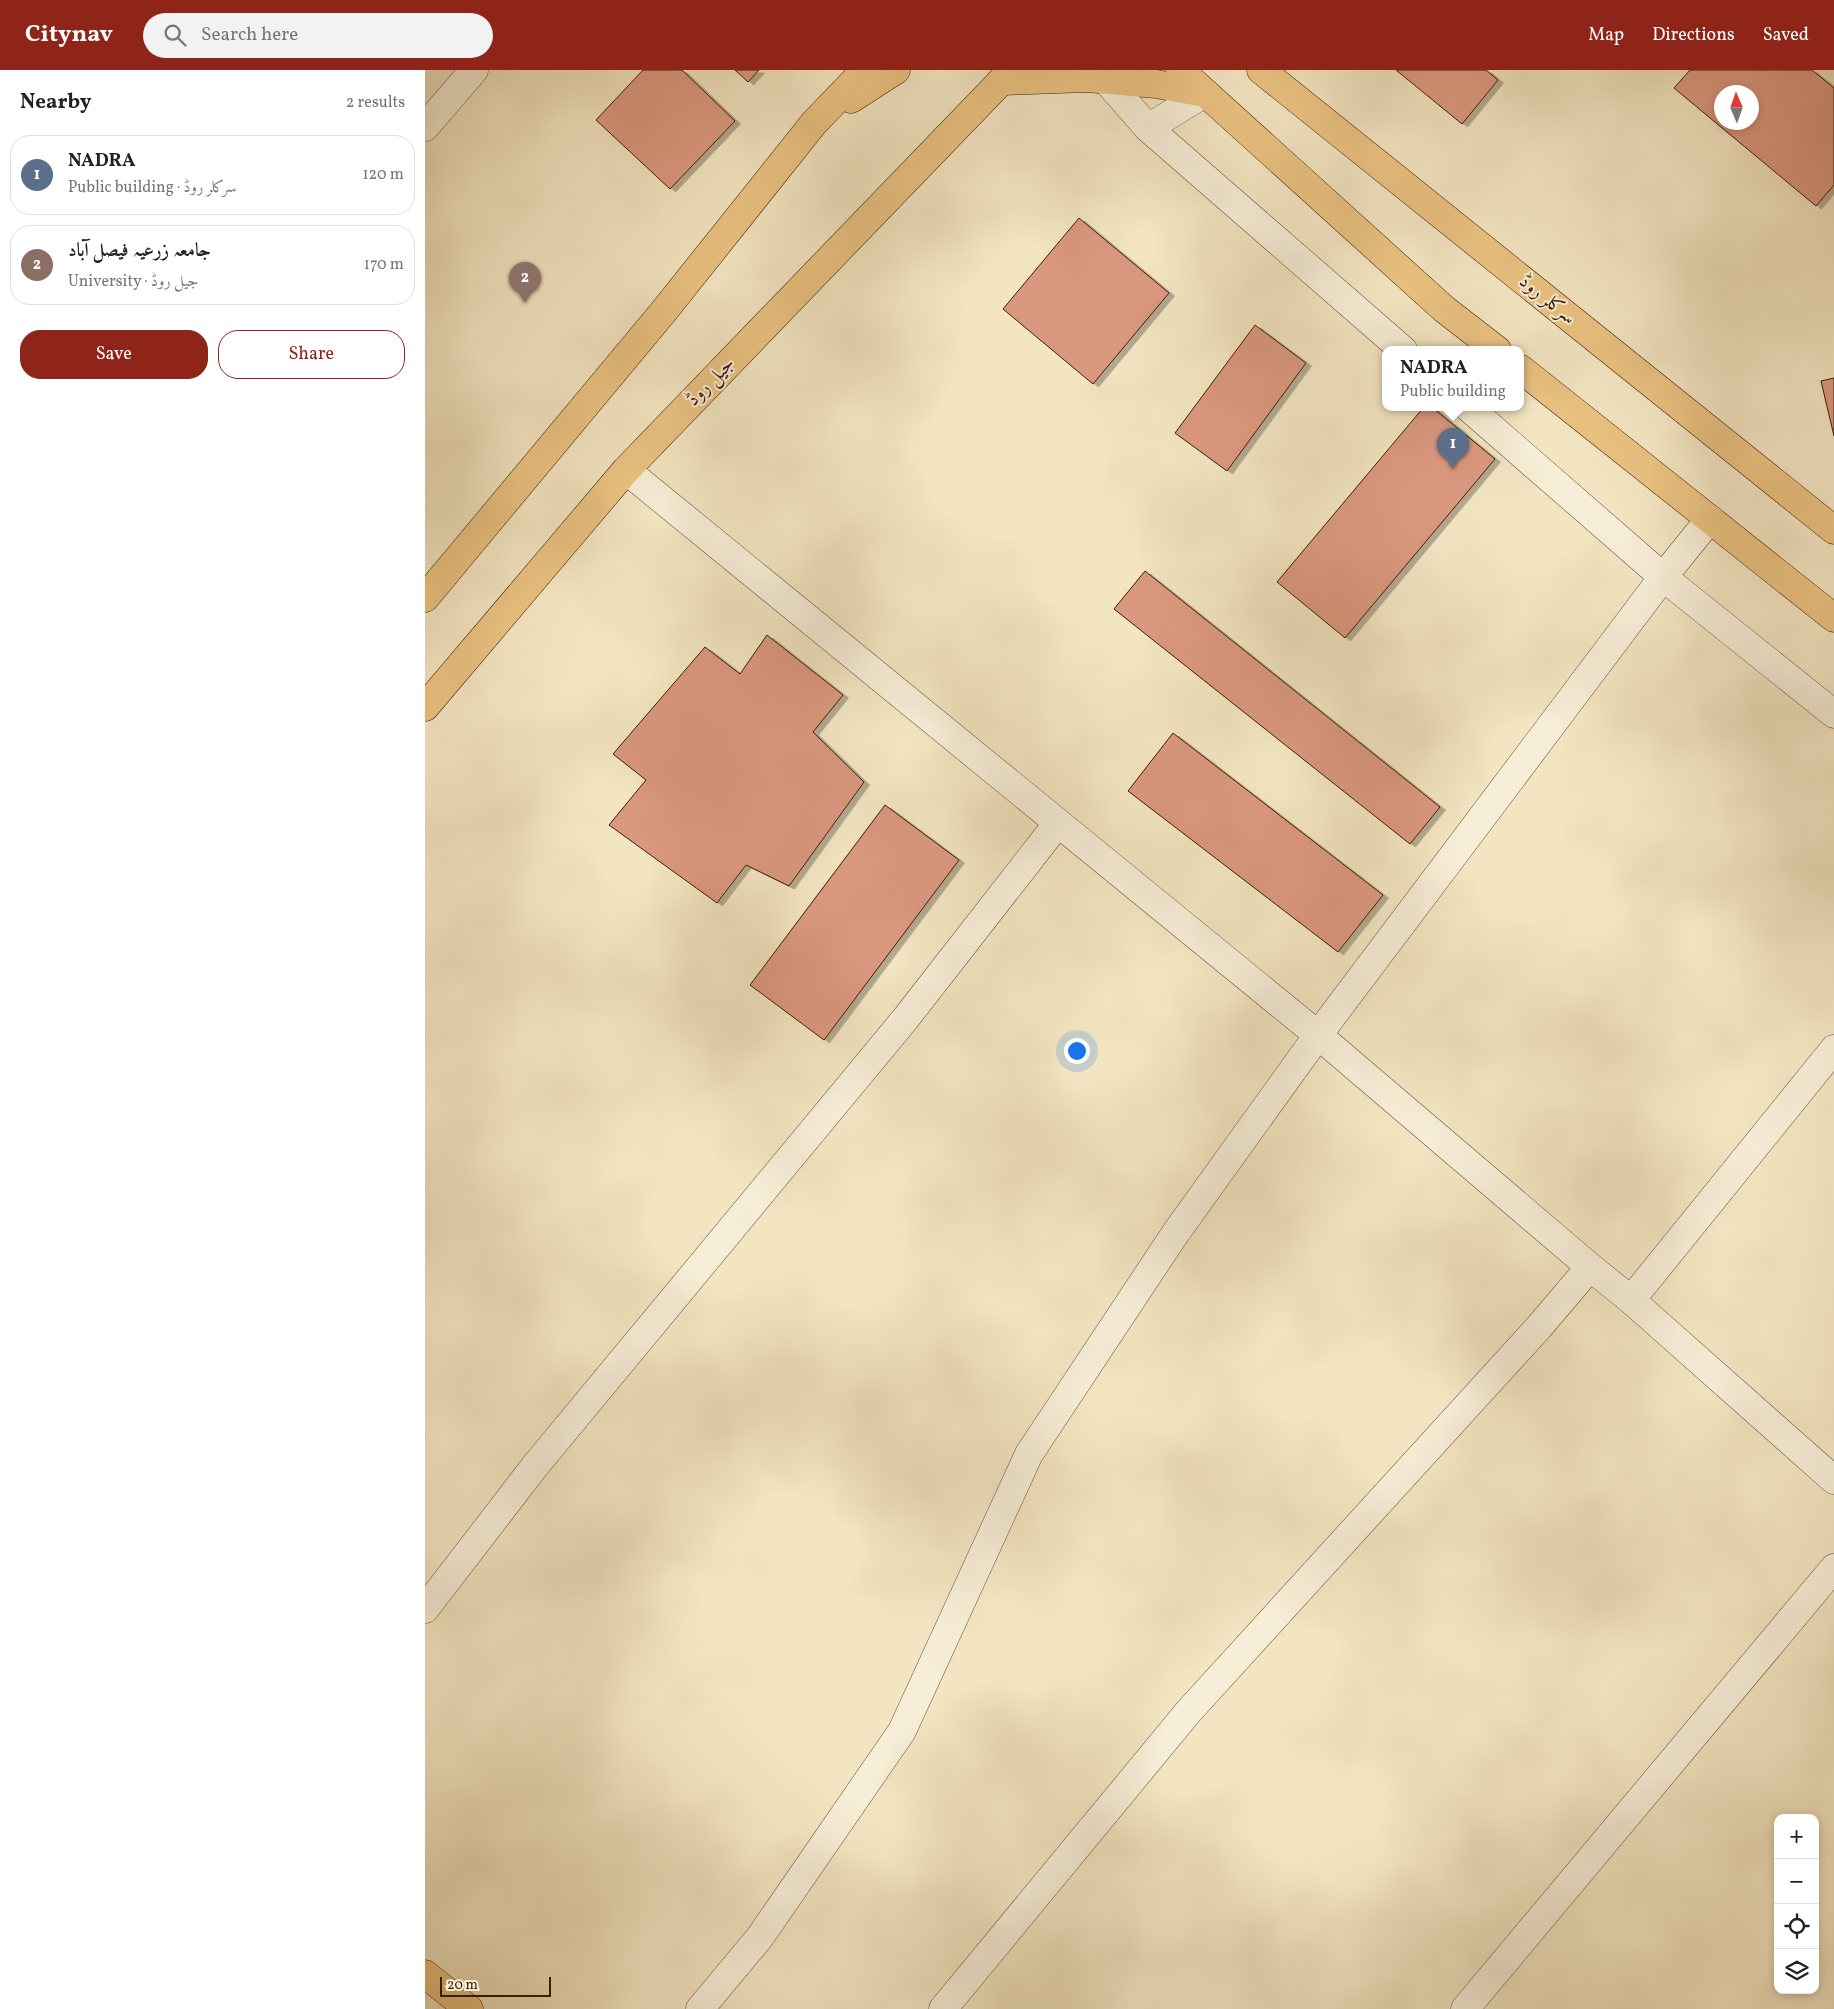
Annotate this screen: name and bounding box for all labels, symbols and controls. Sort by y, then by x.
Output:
search box [143,13,493,58]
text: Citynav [25,18,113,52]
icon: search [161,21,189,49]
text: Search here [201,22,298,48]
text: Map [1588,23,1624,48]
text: Directions [1652,23,1735,48]
text: Saved [1763,23,1809,48]
north arrow [1714,85,1759,130]
text: Nearby [20,88,91,117]
text: 2 results [346,92,405,114]
text: NADRA [68,148,135,174]
text: 1 [34,164,40,186]
text: 120 m [362,164,404,186]
text: Public building · سرکلر روڈ [68,177,237,199]
text: جامعہ زرعیہ فیصل آباد [68,238,211,264]
text: 2 [33,254,41,276]
text: 170 m [364,254,404,276]
pin: 2 [509,262,541,303]
street label: سرکلر روڈ [1512,268,1582,332]
text: University · جیل روڈ [68,271,199,293]
button: Save [20,330,208,379]
button: Share [218,330,405,379]
popup [1382,346,1524,411]
street label: جیل روڈ [680,351,742,413]
text: NADRA [1400,355,1468,381]
text: Public building [1400,381,1506,403]
pin: 1 [1437,428,1469,469]
your location [1064,1038,1090,1064]
map controls [1774,1814,1819,1994]
button: + [1774,1814,1819,1859]
button: − [1774,1859,1819,1904]
button: locate [1774,1904,1819,1949]
button: layers [1774,1949,1819,1994]
scale bar [440,1974,551,1997]
text: 20 m [447,1976,478,1995]

